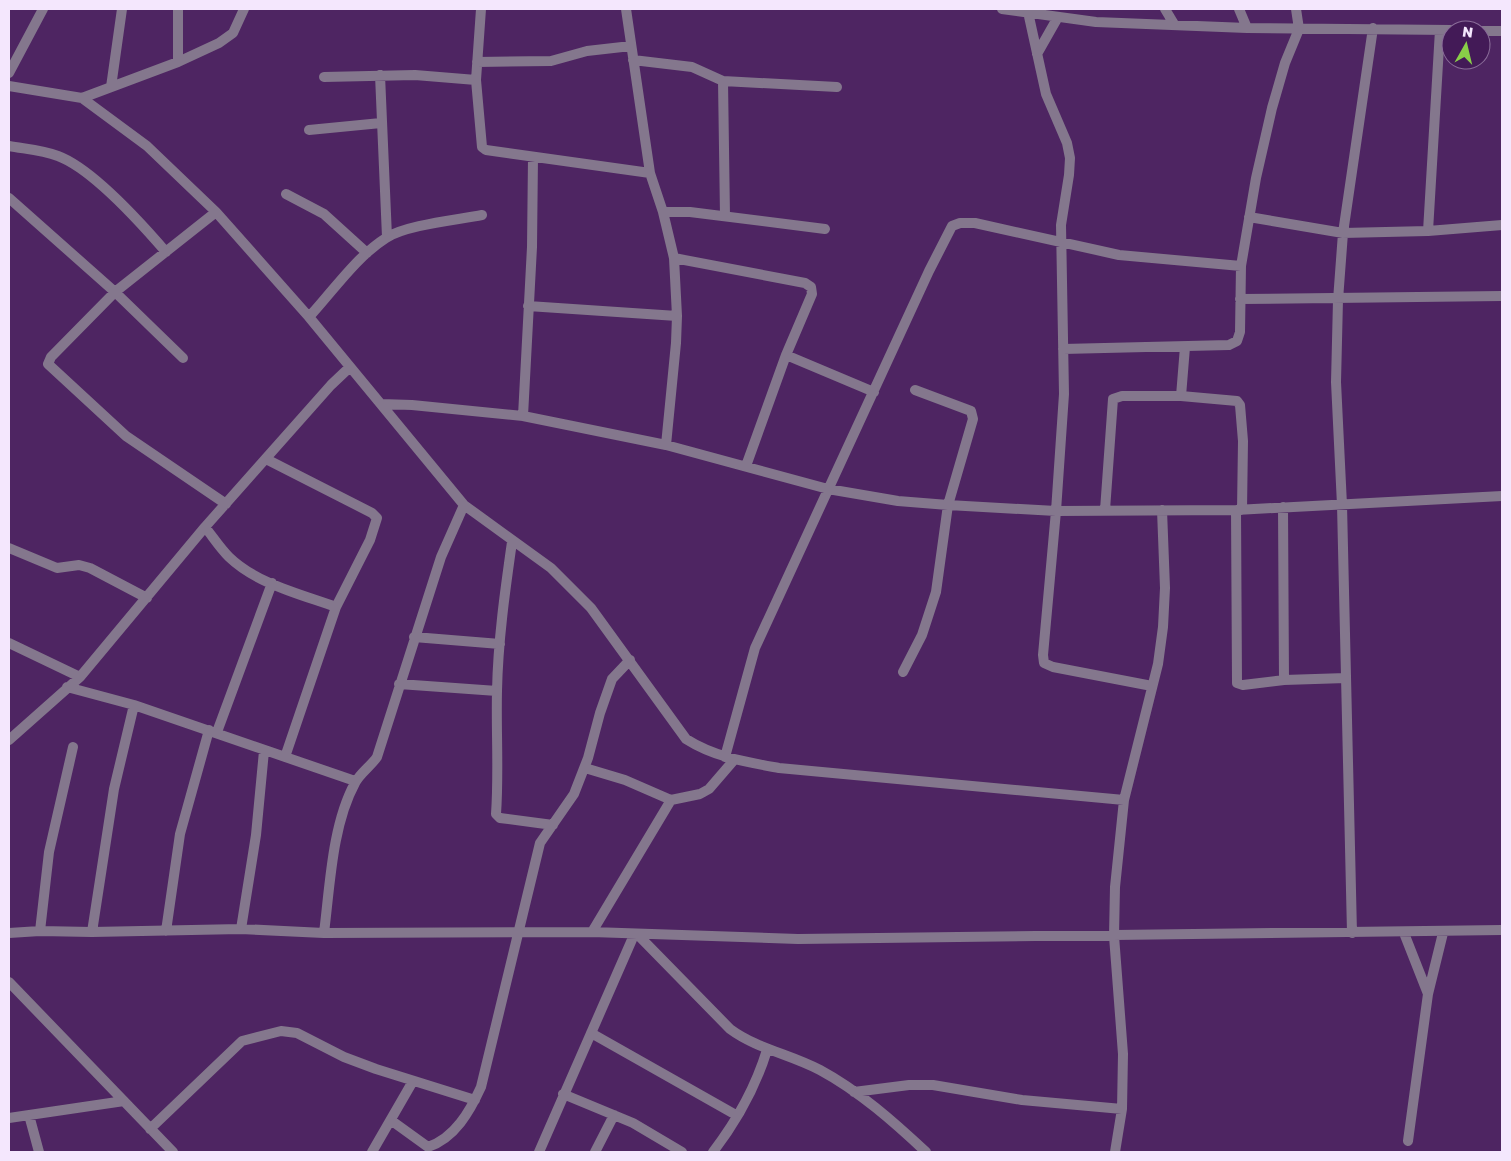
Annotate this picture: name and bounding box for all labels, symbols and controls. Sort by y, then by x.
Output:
north arrow [1441,20,1491,70]
text: N [1461,22,1474,41]

